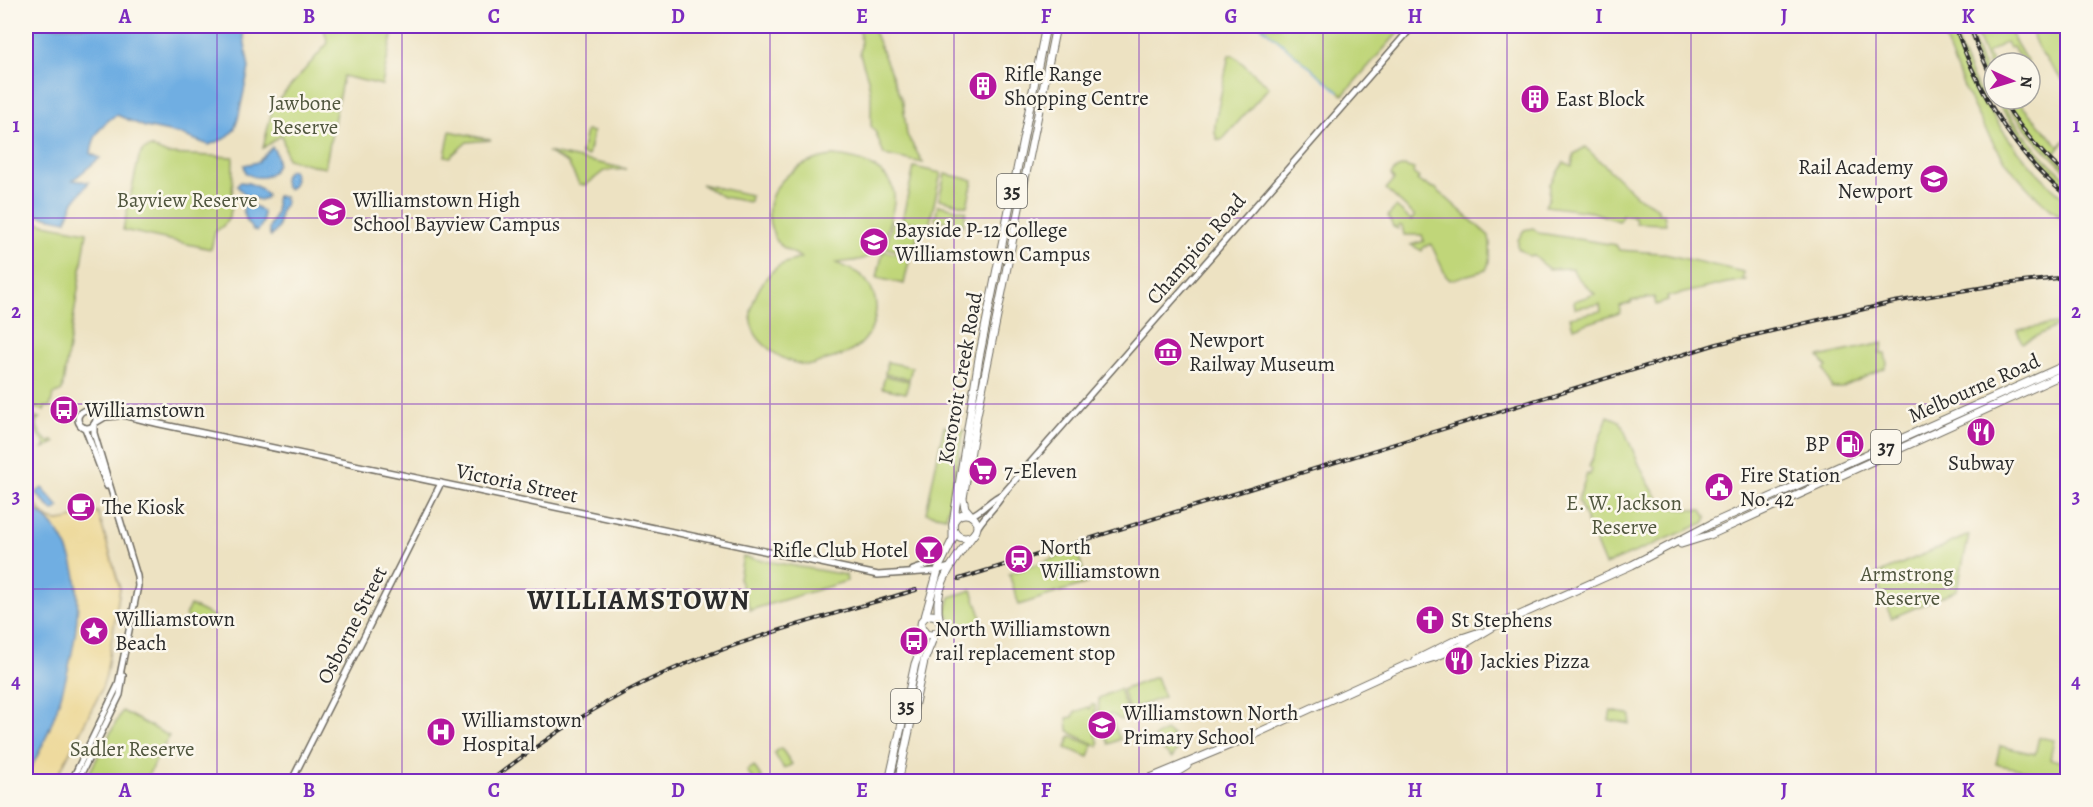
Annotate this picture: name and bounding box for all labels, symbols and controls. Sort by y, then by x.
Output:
text: A [118,3,132,30]
text: B [303,3,315,30]
text: C [488,3,500,30]
text: D [671,3,685,30]
text: E [856,3,868,30]
text: F [1041,3,1052,30]
text: G [1224,3,1238,30]
text: H [1408,3,1423,30]
text: I [1595,3,1603,30]
text: J [1781,3,1788,30]
text: K [1961,3,1975,30]
north arrow [1982,51,2042,111]
place label: Rifle Range Shopping Centre [1004,60,1149,112]
building icon: Rifle Range Shopping Centre [967,70,999,102]
text: N [2015,75,2037,89]
building icon: East Block [1519,83,1551,115]
place label: East Block [1556,85,1645,113]
park label: Jawbone Reserve [269,89,341,141]
text: 1 [12,112,20,139]
text: 1 [2072,112,2080,139]
place label: Rail Academy Newport [1798,153,1914,205]
school or university icon: Rail Academy Newport [1918,163,1950,195]
road number: 35 [997,174,1027,208]
park label: Bayview Reserve [116,186,258,214]
place label: Williamstown High School Bayview Campus [352,186,560,238]
street label: Champion Road [1140,187,1252,310]
school or university icon: Williamstown High School Bayview Campus [316,196,348,228]
place label: Bayside P-12 College Williamstown Campus [894,216,1090,268]
school or university icon: Bayside P-12 College Williamstown Campus [858,226,890,258]
street label: Kororoit Creek Road [931,289,989,466]
text: 2 [11,298,21,325]
text: 2 [2071,298,2081,325]
place label: Newport Railway Museum [1189,326,1335,378]
museum icon: Newport Railway Museum [1152,336,1184,368]
street label: Melbourne Road [1904,346,2045,430]
bus stop icon: Williamstown [48,394,80,426]
place label: Williamstown [84,396,205,424]
restaurant icon: Subway [1965,416,1997,448]
fuel station icon: BP [1834,428,1866,460]
place label: BP [1805,430,1829,458]
road number: 37 [1871,430,1901,464]
place label: Subway [1948,449,2015,477]
supermarket icon: 7-Eleven [967,455,999,487]
street label: Victoria Street [453,456,580,510]
place label: 7-Eleven [1004,457,1077,485]
place label: Fire Station No. 42 [1740,461,1840,513]
public building icon: Fire Station No. 42 [1703,471,1735,503]
text: 3 [12,483,20,510]
text: 3 [2072,483,2080,510]
park label: E. W. Jackson Reserve [1566,489,1682,541]
cafe icon: The Kiosk [65,491,97,523]
place label: The Kiosk [102,493,185,521]
place label: North Williamstown [1039,533,1160,585]
bar icon: Rifle Club Hotel [913,534,945,566]
place label: Rifle Club Hotel [772,536,908,564]
station icon: North Williamstown [1003,543,1035,575]
park label: Armstrong Reserve [1859,560,1954,612]
street label: Osborne Street [310,561,394,689]
district label: WILLIAMSTOWN [526,582,751,618]
church icon: St Stephens [1414,604,1446,636]
place label: Williamstown Beach [114,605,235,657]
place label: St Stephens [1451,606,1552,634]
place icon: Williamstown Beach [78,615,110,647]
place label: North Williamstown rail replacement stop [935,615,1115,667]
bus stop icon: North Williamstown rail replacement stop [898,625,930,657]
restaurant icon: Jackies Pizza [1443,645,1475,677]
place label: Jackies Pizza [1480,647,1590,675]
text: 4 [11,668,21,695]
text: 4 [2071,668,2081,695]
road number: 35 [891,689,921,723]
place label: Williamstown North Primary School [1122,699,1298,751]
place label: Williamstown Hospital [461,706,582,758]
school or university icon: Williamstown North Primary School [1086,709,1118,741]
hospital icon: Williamstown Hospital [425,716,457,748]
park label: Sadler Reserve [70,735,194,763]
text: A [118,777,132,804]
text: B [303,777,315,804]
text: C [488,777,500,804]
text: D [671,777,685,804]
text: E [856,777,868,804]
text: F [1041,777,1052,804]
text: G [1224,777,1238,804]
text: H [1408,777,1423,804]
text: I [1595,777,1603,804]
text: J [1781,777,1788,804]
text: K [1961,777,1975,804]

